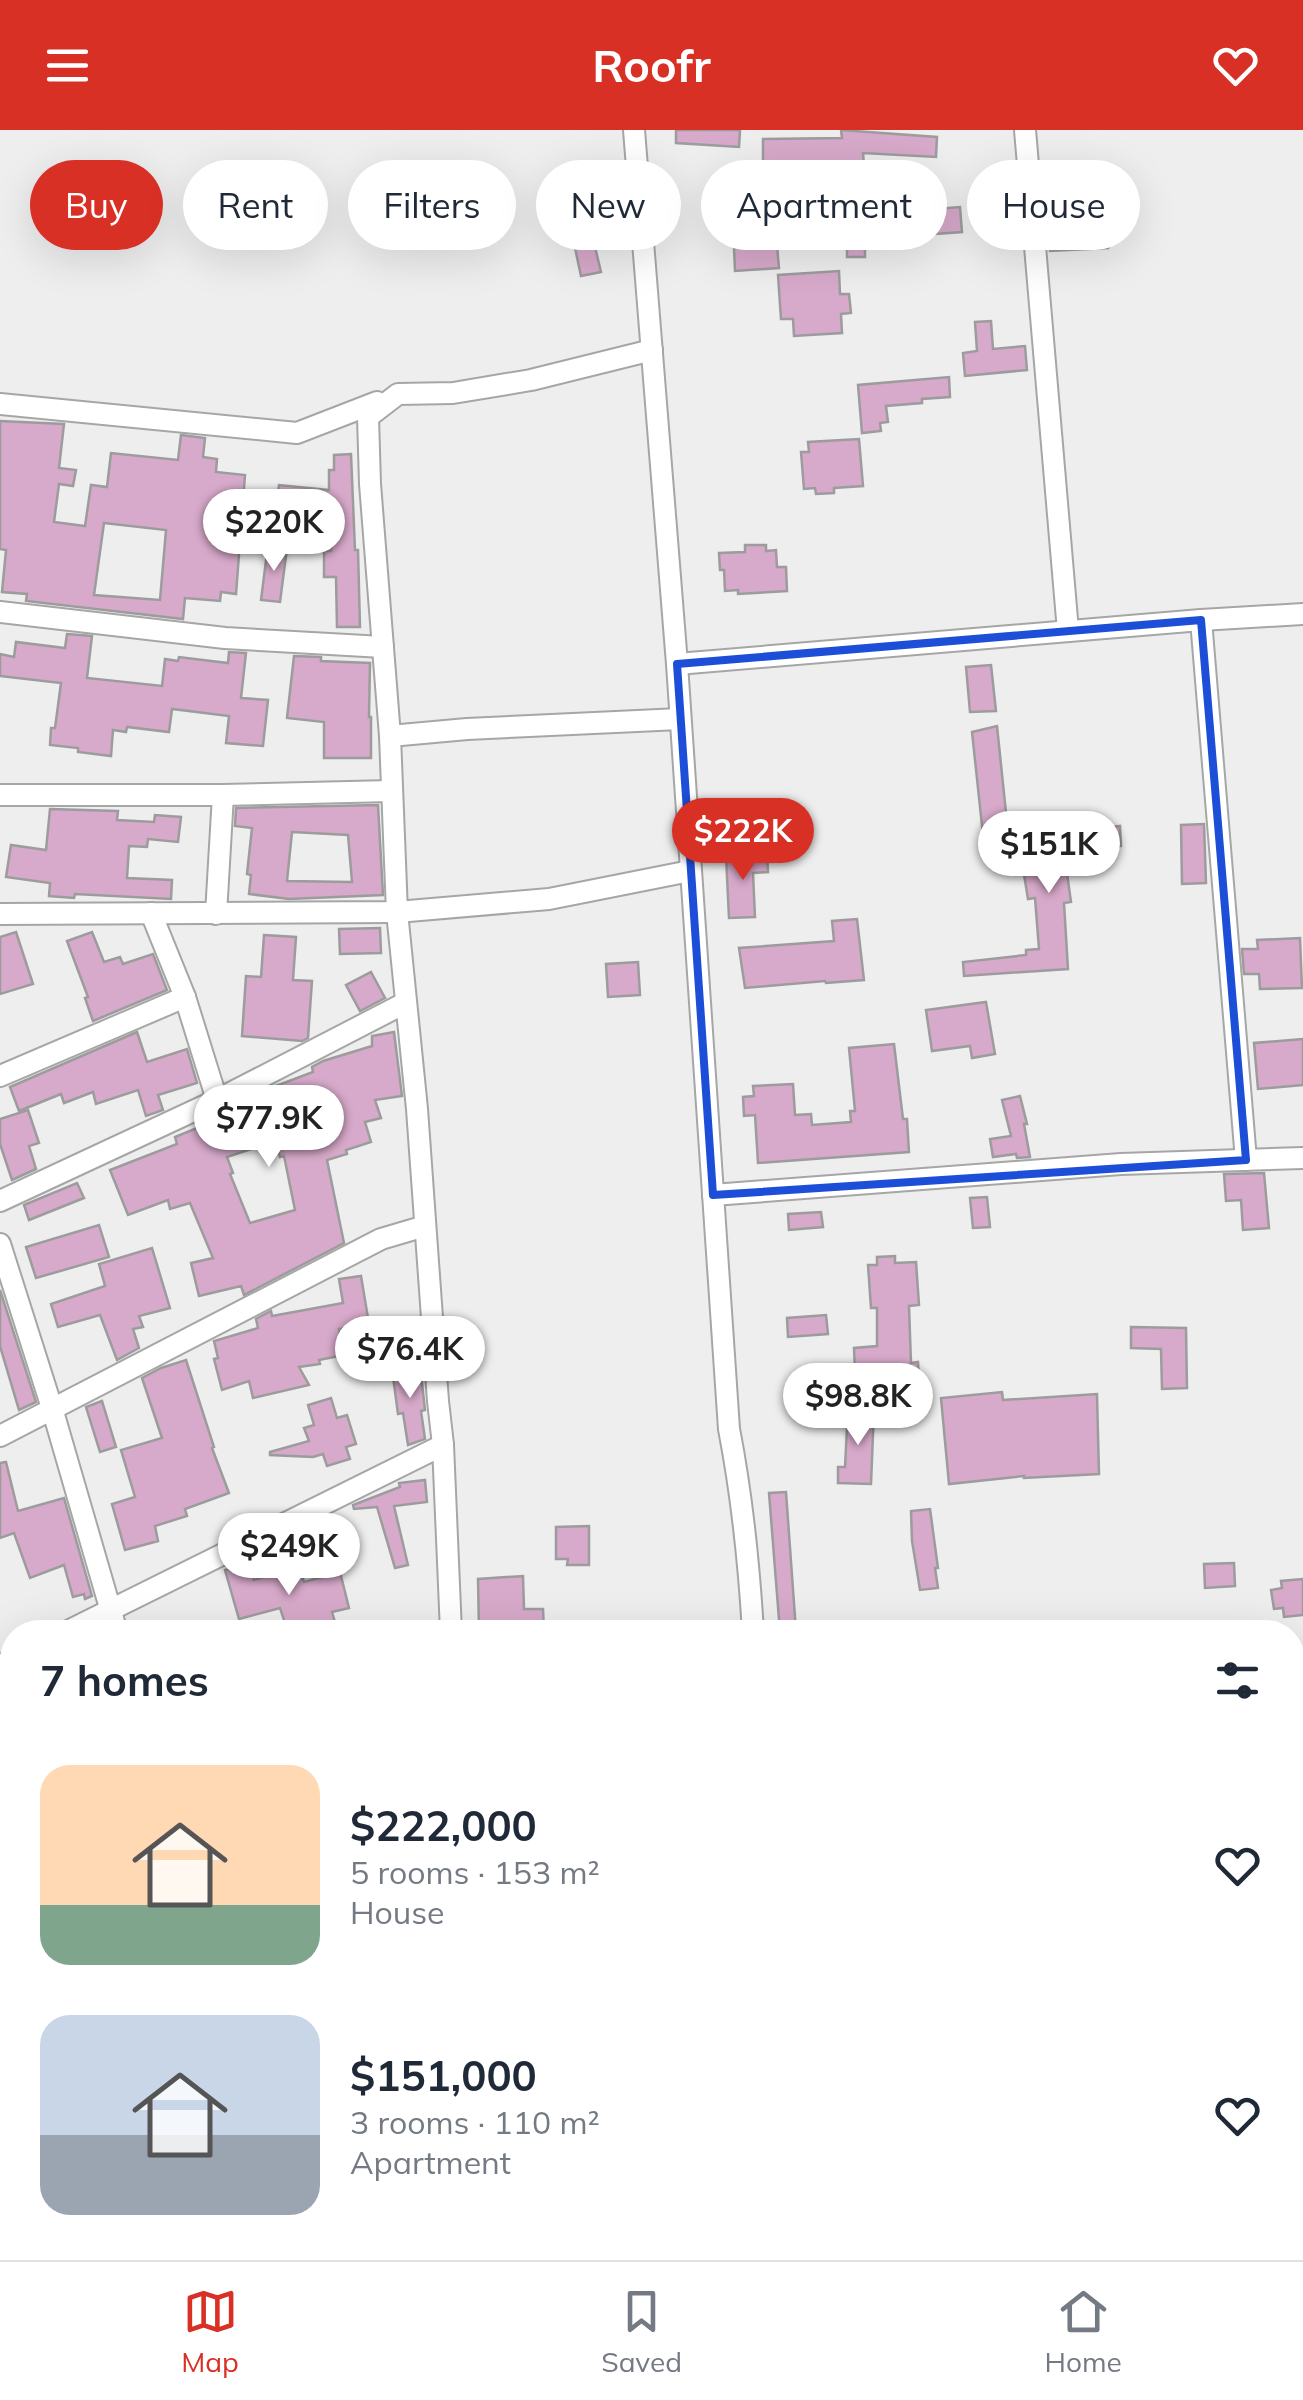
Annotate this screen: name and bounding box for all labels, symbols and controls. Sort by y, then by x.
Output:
text: Roofr [592,37,711,93]
icon: menu [40,38,95,93]
icon: heart [1208,38,1263,93]
chip: Buy [30,160,163,250]
chip: Rent [183,160,328,250]
chip: Filters [348,160,516,250]
chip: New [536,160,681,250]
chip: Apartment [701,160,947,250]
chip: House [967,160,1140,250]
pin: $220K [204,489,344,574]
text: $220K [225,501,323,541]
pin: $222K [673,798,813,883]
text: $222K [694,810,792,850]
pin: $151K [979,811,1119,896]
text: $151K [1000,823,1098,863]
pin: $77.9K [188,1085,350,1170]
text: $77.9K [216,1097,322,1137]
pin: $76.4K [329,1316,491,1401]
text: $76.4K [357,1328,463,1368]
pin: $98.8K [777,1363,939,1448]
text: $98.8K [805,1375,911,1415]
pin: $249K [219,1513,359,1598]
text: $249K [240,1525,338,1565]
icon: filters [1210,1653,1265,1708]
text: 7 homes [40,1654,209,1707]
text: $222,000 [350,1799,537,1852]
icon: home [120,1805,240,1925]
icon: heart [1210,1838,1265,1893]
text: 5 rooms · 153 m² [350,1852,600,1892]
text: House [350,1892,445,1932]
text: $151,000 [350,2049,537,2102]
icon: home [120,2055,240,2175]
icon: heart [1210,2088,1265,2143]
text: 3 rooms · 110 m² [350,2102,600,2142]
text: Apartment [350,2142,511,2182]
tab: Map [181,2284,239,2379]
tab: Saved [601,2284,682,2379]
tab: Home [1044,2284,1122,2379]

